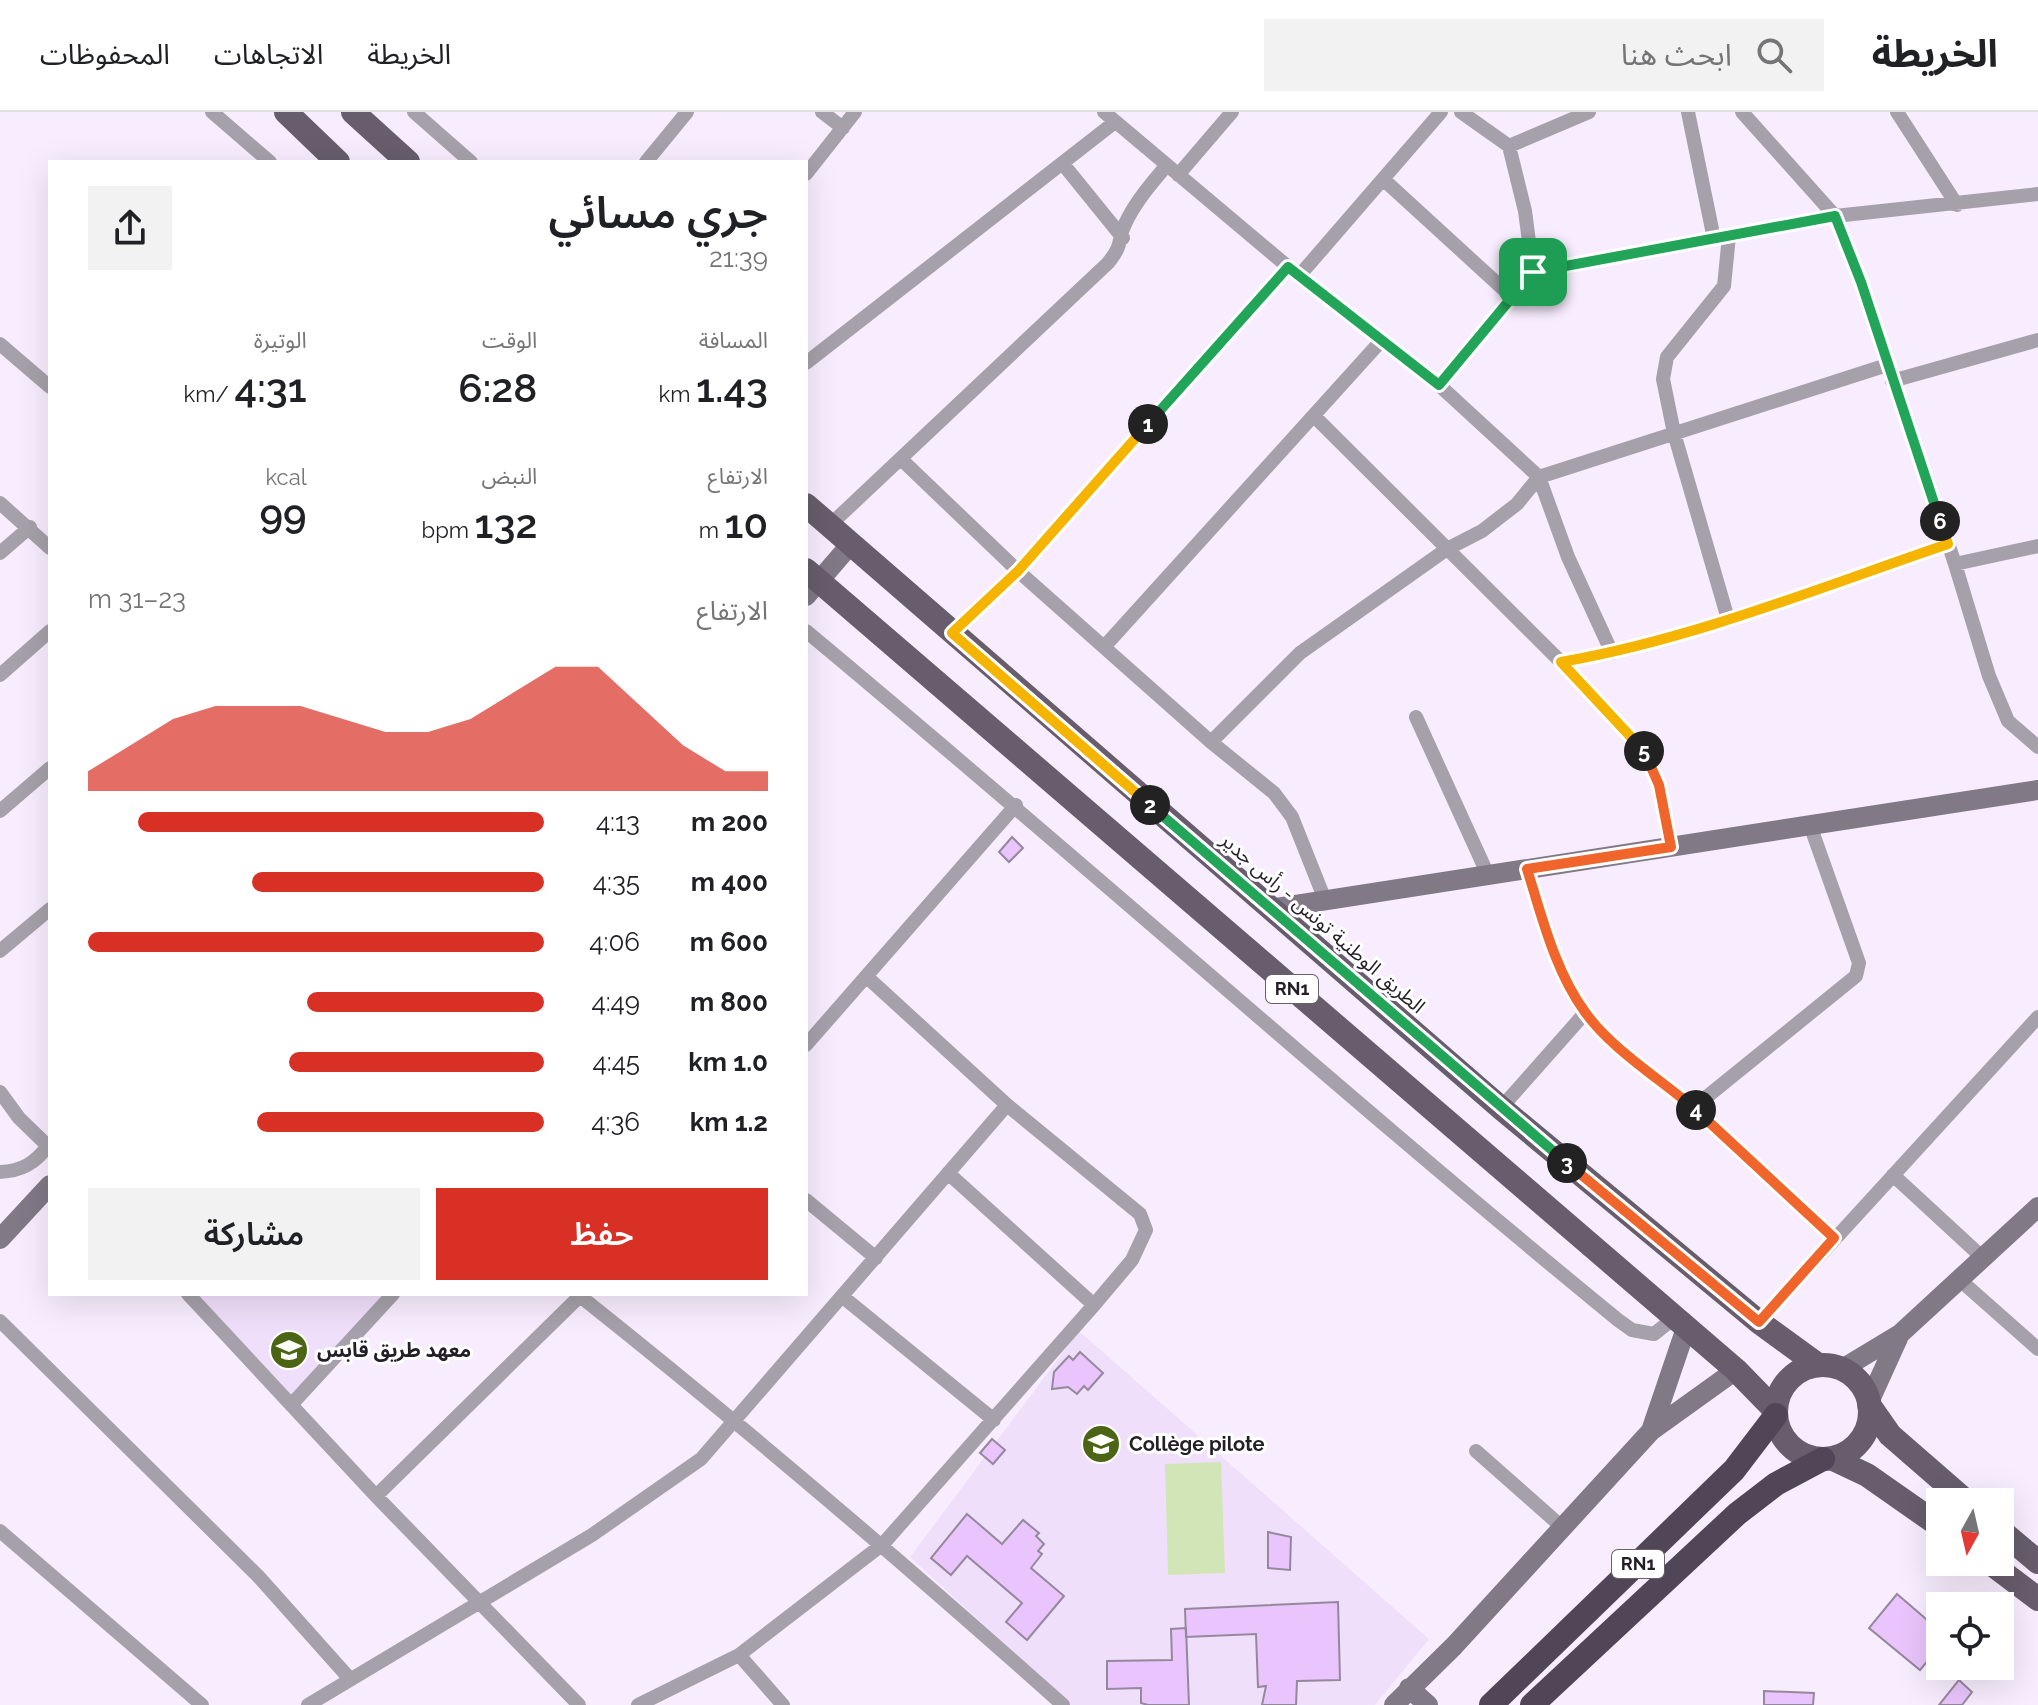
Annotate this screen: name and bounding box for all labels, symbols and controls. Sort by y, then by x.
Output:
search box [1264,19,1824,91]
text: الخريطة [1872,31,1998,76]
icon: search [1752,33,1796,77]
text: ابحث هنا [1621,37,1732,72]
text: المحفوظات [40,38,170,71]
text: الاتجاهات [214,38,323,71]
text: الخريطة [367,38,451,71]
button: share [88,186,172,270]
text: جري مسائي [549,187,768,238]
pin [1499,238,1567,306]
text: 21:39 [709,243,768,273]
icon: arrive [1511,250,1555,294]
text: الوتيرة [254,327,307,353]
text: الوقت [482,327,537,353]
text: المسافة [699,327,768,353]
text: 4:31 [234,364,307,411]
text: 6:28 [458,364,537,411]
text: 1.43 [696,364,768,411]
text: /km [184,381,234,407]
text: km [659,381,696,407]
pin: 1 [1128,404,1168,444]
text: 1 [1143,411,1153,437]
text: النبض [482,463,537,489]
text: الارتفاع [708,463,768,489]
text: kcal [266,464,307,490]
text: 99 [260,490,307,537]
text: 132 [475,500,537,547]
text: 10 [725,500,768,547]
pin: 6 [1920,501,1960,541]
text: 6 [1933,508,1947,534]
text: bpm [422,517,475,543]
text: m [699,517,725,543]
text: 23–31 m [88,584,186,614]
text: الارتفاع [697,596,768,626]
pin: 5 [1624,731,1664,771]
text: 5 [1638,738,1650,764]
pin: 2 [1130,785,1170,825]
text: 2 [1144,792,1156,818]
text: 4:13 [596,807,640,837]
text: 200 m [691,807,768,837]
street label: الطريق الوطنية تونس - رأس جدير [1215,827,1430,1019]
text: 4:35 [593,867,640,897]
text: 400 m [691,867,768,897]
text: 4:06 [589,927,640,957]
text: 600 m [690,927,768,957]
road number: RN1 [1266,975,1318,1003]
text: 4:49 [591,987,640,1017]
text: 800 m [690,987,768,1017]
text: 4:45 [593,1047,640,1077]
text: 1.0 km [688,1047,768,1077]
pin: 4 [1676,1090,1716,1130]
text: 4 [1690,1097,1702,1123]
text: 4:36 [591,1107,640,1137]
text: 1.2 km [690,1107,768,1137]
pin: 3 [1547,1143,1587,1183]
text: 3 [1561,1150,1573,1176]
button: مشاركة [88,1188,420,1280]
button: حفظ [436,1188,768,1280]
school or university icon: معهد طريق قابس [268,1329,310,1371]
place label: معهد طريق قابس [317,1338,471,1362]
school or university icon: Collège pilote [1080,1423,1122,1465]
place label: Collège pilote [1129,1432,1265,1456]
north arrow [1926,1488,2014,1576]
map controls [1926,1488,2014,1680]
road number: RN1 [1612,1550,1664,1578]
button: locate [1926,1592,2014,1680]

